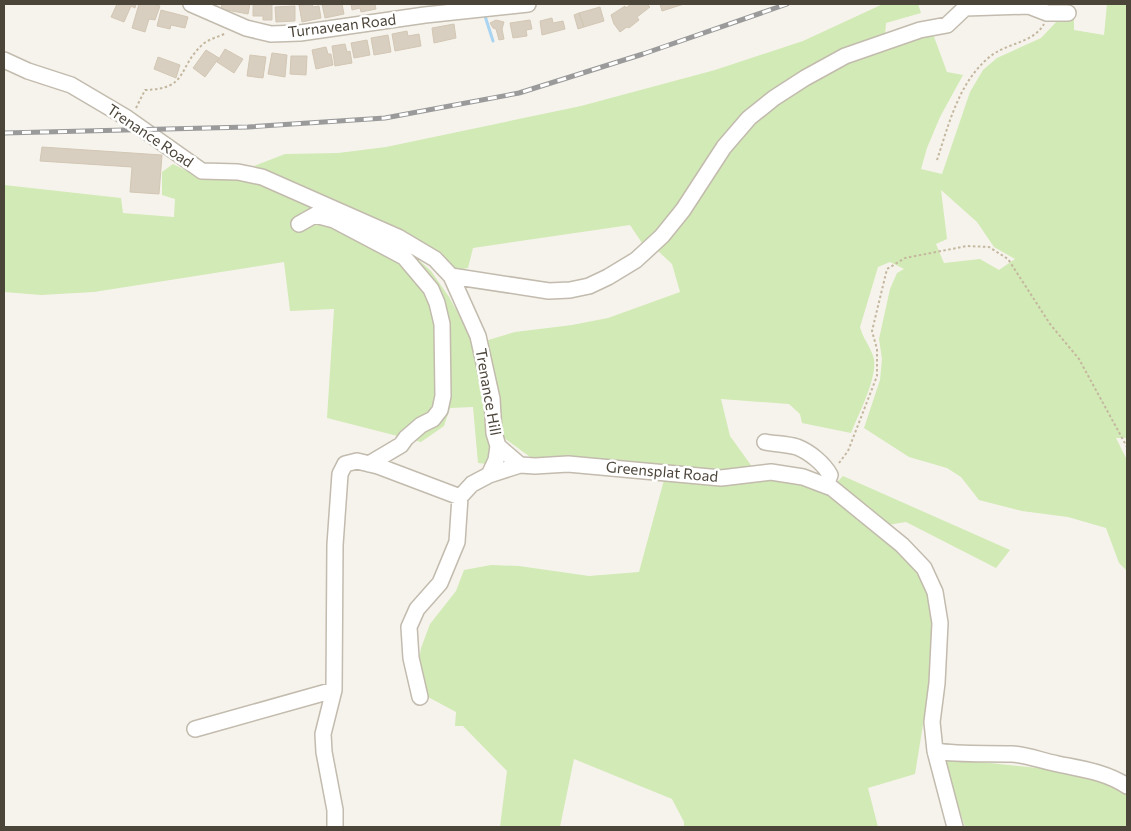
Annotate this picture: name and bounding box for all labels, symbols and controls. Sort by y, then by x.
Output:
street label: Turnavean Road [287,9,397,41]
street label: Trenance Road [104,100,197,171]
street label: Trenance Hill [472,347,505,437]
street label: Greensplat Road [605,457,719,485]

